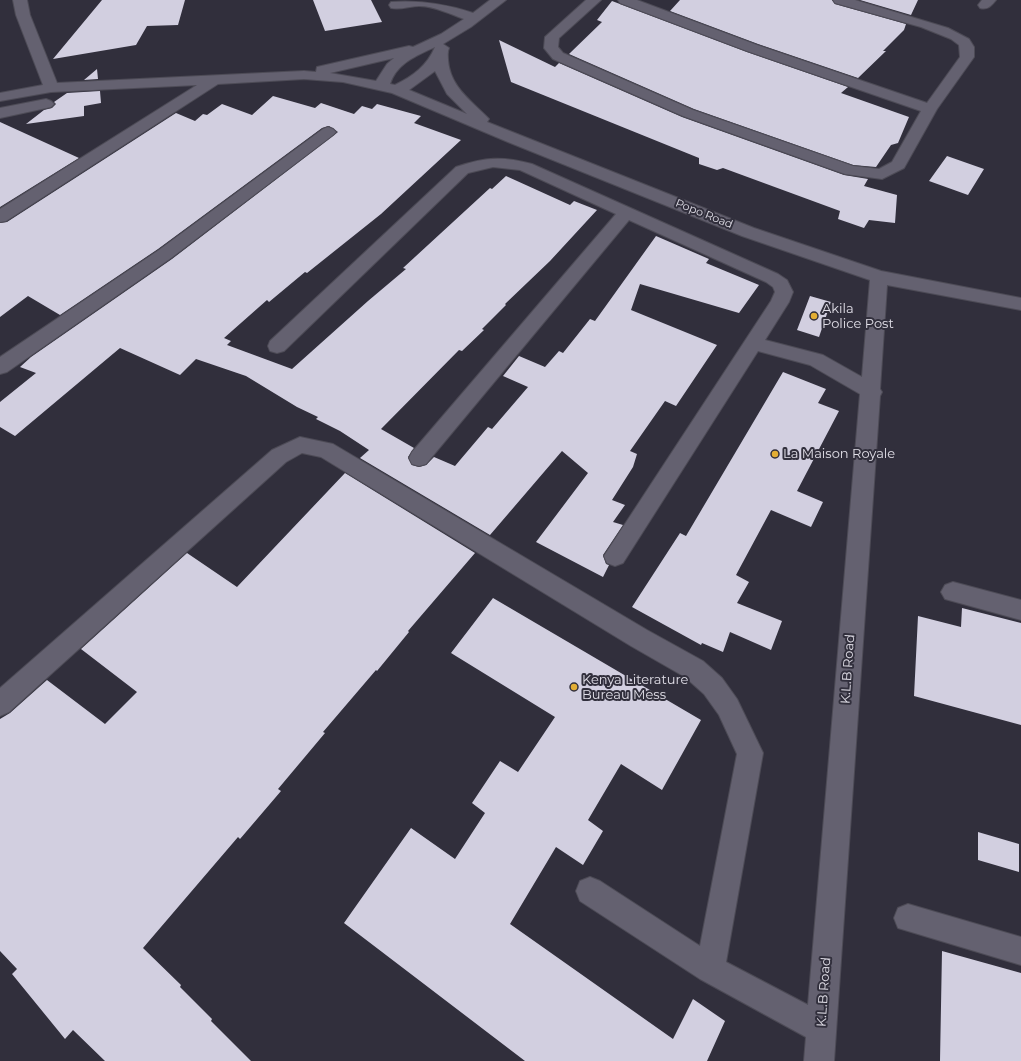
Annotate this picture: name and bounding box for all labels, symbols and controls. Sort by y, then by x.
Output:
street label: Popo Road [673,197,735,231]
place label: Akila Police Post [822,301,894,332]
marker: Akila Police Post [809,311,819,321]
place label: La Maison Royale [783,446,895,462]
marker: La Maison Royale [770,449,780,459]
street label: K.L.B Road [838,634,858,704]
place label: Kenya Literature Bureau Mess [582,672,688,703]
marker: Kenya Literature Bureau Mess [569,682,579,692]
street label: K.L.B Road [814,957,834,1027]

